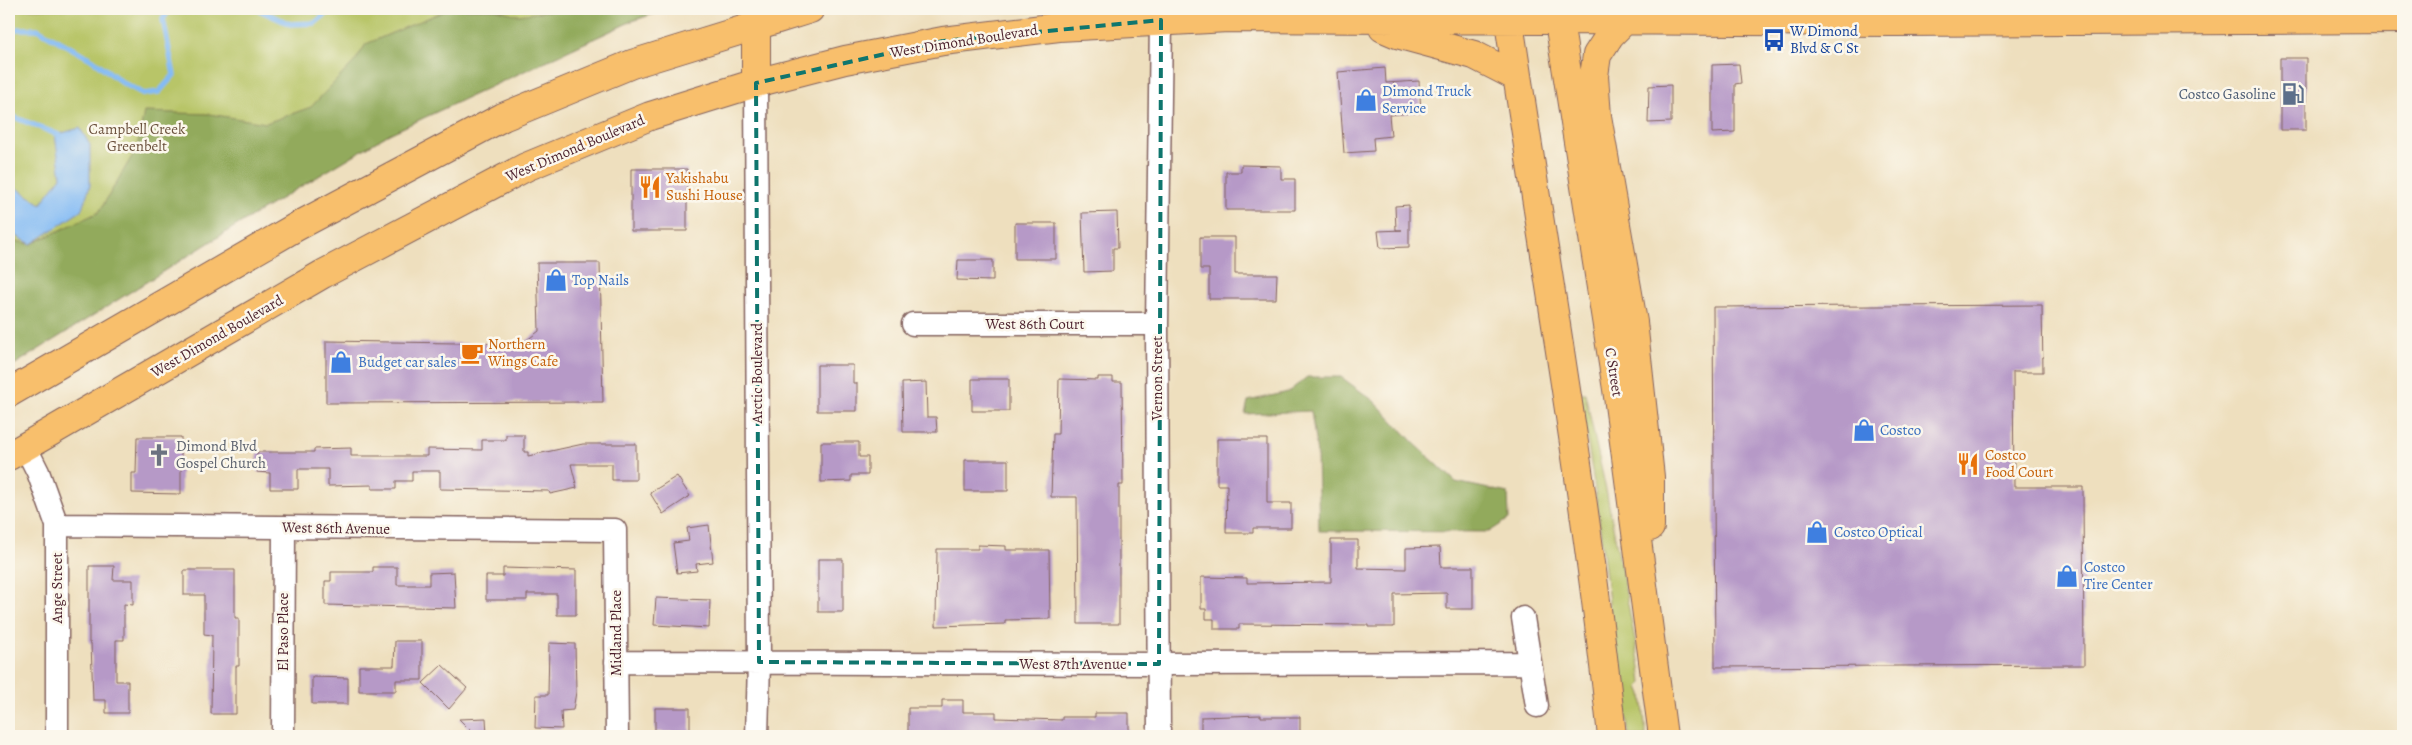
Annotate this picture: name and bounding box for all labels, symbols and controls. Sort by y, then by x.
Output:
street label: West Dimond Boulevard [888,19,1040,63]
place label: W Dimond Blvd & C St [1789,21,1859,58]
bus stop icon: W Dimond Blvd & C St [1761,27,1787,53]
place label: Dimond Truck Service [1382,81,1472,118]
fuel station icon: Costco Gasoline [2280,81,2306,107]
place label: Costco Gasoline [2179,84,2276,104]
shop icon: Dimond Truck Service [1353,87,1379,113]
street label: West Dimond Boulevard [501,109,649,187]
park label: Campbell Creek Greenbelt [89,119,186,156]
place label: Yakishabu Sushi House [665,168,743,205]
restaurant icon: Yakishabu Sushi House [637,174,663,200]
shop icon: Top Nails [543,267,569,293]
place label: Top Nails [572,270,629,290]
street label: West Dimond Boulevard [146,290,287,382]
street label: West 86th Court [984,314,1085,334]
street label: Arctic Boulevard [747,322,767,424]
place label: Northern Wings Cafe [487,334,558,371]
street label: Vernon Street [1147,336,1167,421]
cafe icon: Northern Wings Cafe [459,340,485,366]
street label: C Street [1600,346,1628,398]
shop icon: Budget car sales [328,349,354,375]
place label: Budget car sales [358,352,457,372]
shop icon: Costco [1851,417,1877,443]
place label: Costco [1880,420,1921,440]
place label: Dimond Blvd Gospel Church [176,436,266,473]
church icon: Dimond Blvd Gospel Church [146,442,172,468]
place label: Costco Food Court [1985,445,2053,482]
restaurant icon: Costco Food Court [1955,451,1981,477]
street label: West 86th Avenue [281,517,391,539]
shop icon: Costco Optical [1804,519,1830,545]
place label: Costco Optical [1834,522,1923,542]
street label: Ange Street [47,553,67,624]
place label: Costco Tire Center [2084,557,2153,594]
shop icon: Costco Tire Center [2054,563,2080,589]
street label: Midland Place [606,589,626,676]
street label: El Paso Place [273,592,293,671]
street label: West 87th Avenue [1018,654,1127,674]

